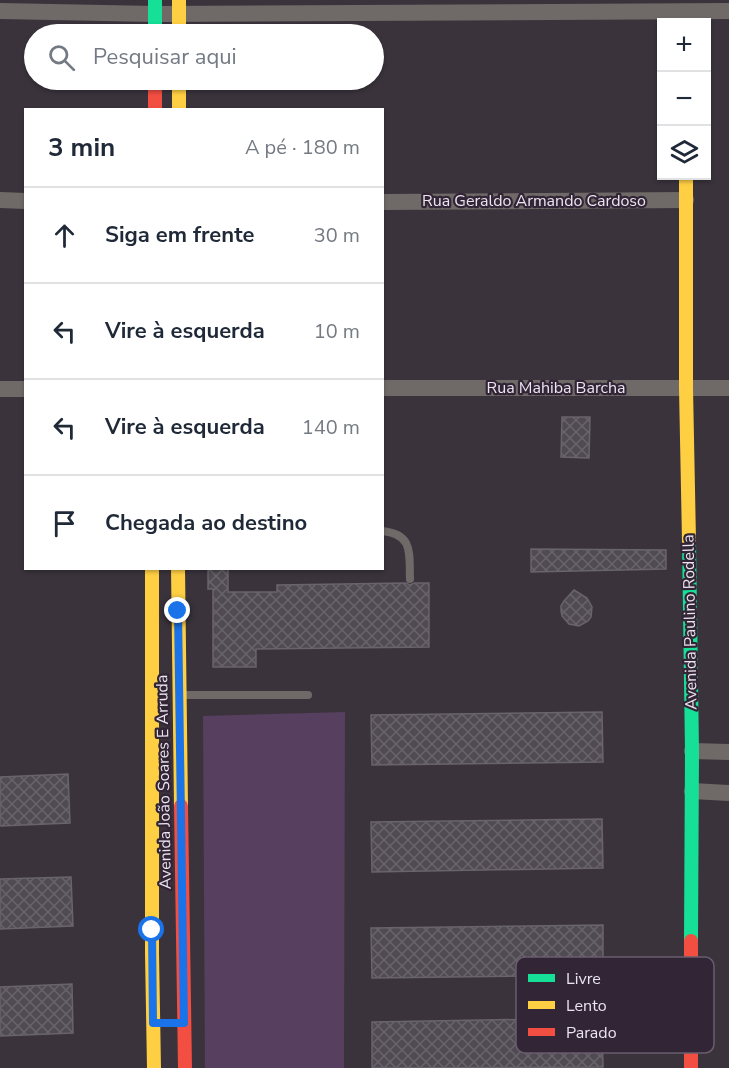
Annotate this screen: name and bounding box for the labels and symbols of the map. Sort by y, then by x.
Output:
street label: Rua Geraldo Armando Cardoso [422,190,646,212]
street label: Rua Mahiba Barcha [486,377,626,399]
street label: Avenida Paulino Rodella [677,534,703,710]
route end [164,597,190,623]
street label: Avenida João Soares E Arruda [151,674,177,890]
route start [138,916,164,942]
legend [516,957,714,1053]
text: Livre [566,968,601,990]
text: Lento [566,995,607,1017]
text: Parado [566,1022,617,1044]

